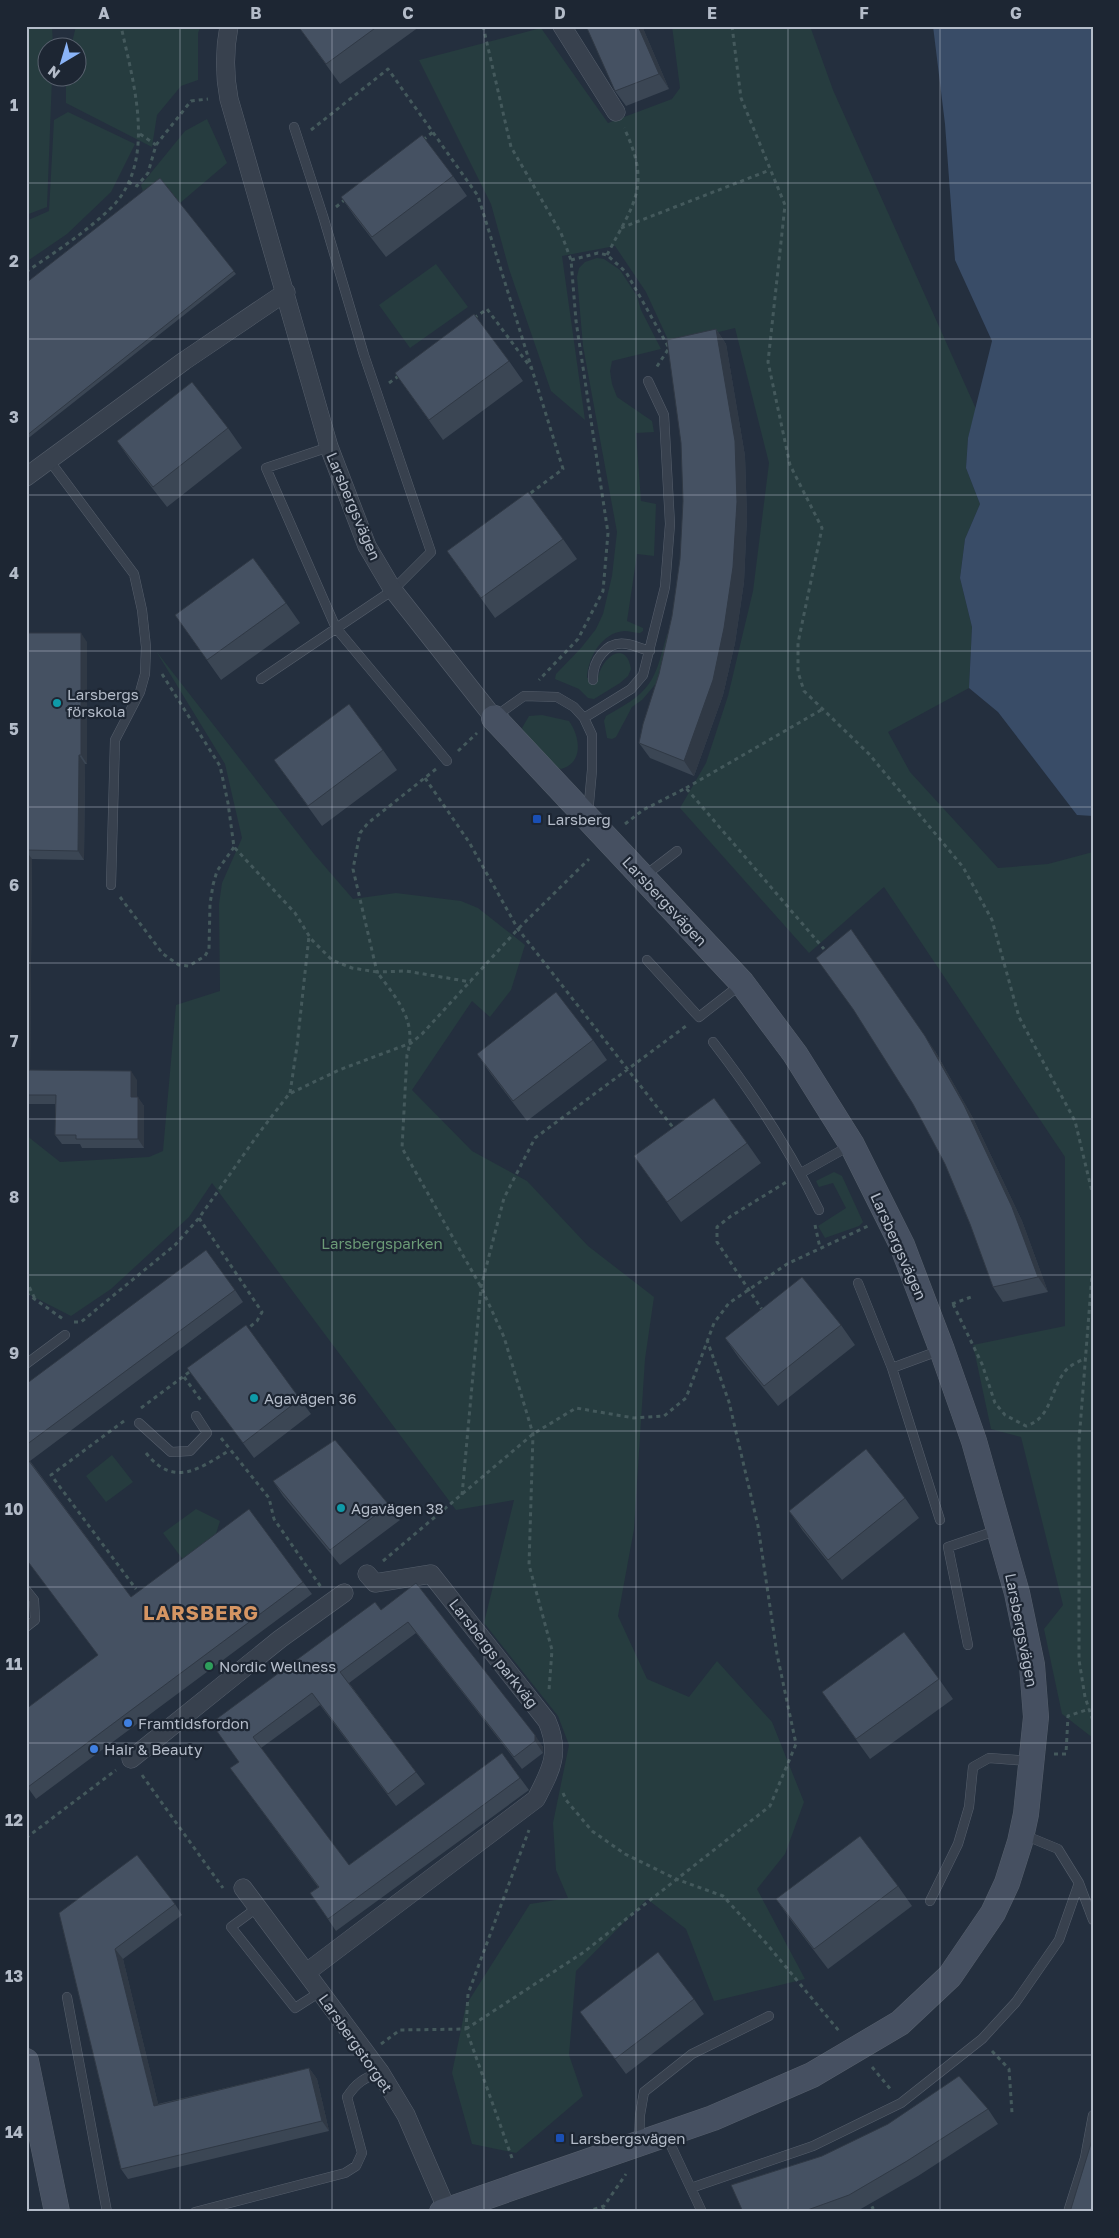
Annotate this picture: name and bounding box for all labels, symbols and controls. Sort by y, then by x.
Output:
text: A [98,3,110,23]
text: B [250,3,262,23]
text: C [402,3,414,23]
text: D [554,3,566,23]
text: E [707,3,717,23]
text: F [859,3,869,23]
text: G [1010,3,1022,23]
north arrow [38,38,88,88]
text: N [44,63,63,83]
text: 1 [10,95,18,115]
text: 2 [9,251,19,271]
text: 3 [9,407,19,427]
street label: Larsbergsvägen [323,449,385,563]
text: 4 [9,563,19,583]
place label: Larsbergs förskola [67,685,139,720]
marker: Larsbergs förskola [51,697,63,709]
text: 5 [9,719,19,739]
place label: Larsberg [547,810,611,828]
marker: Larsberg [531,813,543,825]
street label: Larsbergsvägen [619,853,711,949]
text: 6 [9,875,19,895]
text: 7 [10,1031,19,1051]
text: 8 [9,1187,19,1207]
street label: Larsbergsvägen [867,1190,931,1302]
park label: Larsbergsparken [321,1234,443,1252]
text: 9 [9,1343,19,1363]
place label: Agavägen 36 [264,1389,357,1407]
marker: Agavägen 36 [248,1392,260,1404]
text: 10 [5,1499,23,1519]
place label: Agavägen 38 [351,1499,444,1517]
marker: Agavägen 38 [335,1502,347,1514]
street label: Larsbergsvägen [1002,1572,1042,1688]
street label: Larsbergs parkväg [446,1595,542,1711]
district label: LARSBERG [143,1600,259,1624]
text: 11 [6,1654,22,1674]
place label: Nordic Wellness [219,1657,336,1675]
marker: Nordic Wellness [203,1660,215,1672]
place label: Framtidsfordon [138,1714,249,1732]
marker: Framtidsfordon [122,1717,134,1729]
place label: Hair & Beauty [104,1740,203,1758]
marker: Hair & Beauty [88,1743,100,1755]
text: 12 [5,1810,23,1830]
text: 13 [5,1966,23,1986]
street label: Larsbergstorget [315,1990,397,2096]
text: 14 [5,2122,23,2142]
place label: Larsbergsvägen [570,2129,686,2147]
marker: Larsbergsvägen [554,2132,566,2144]

